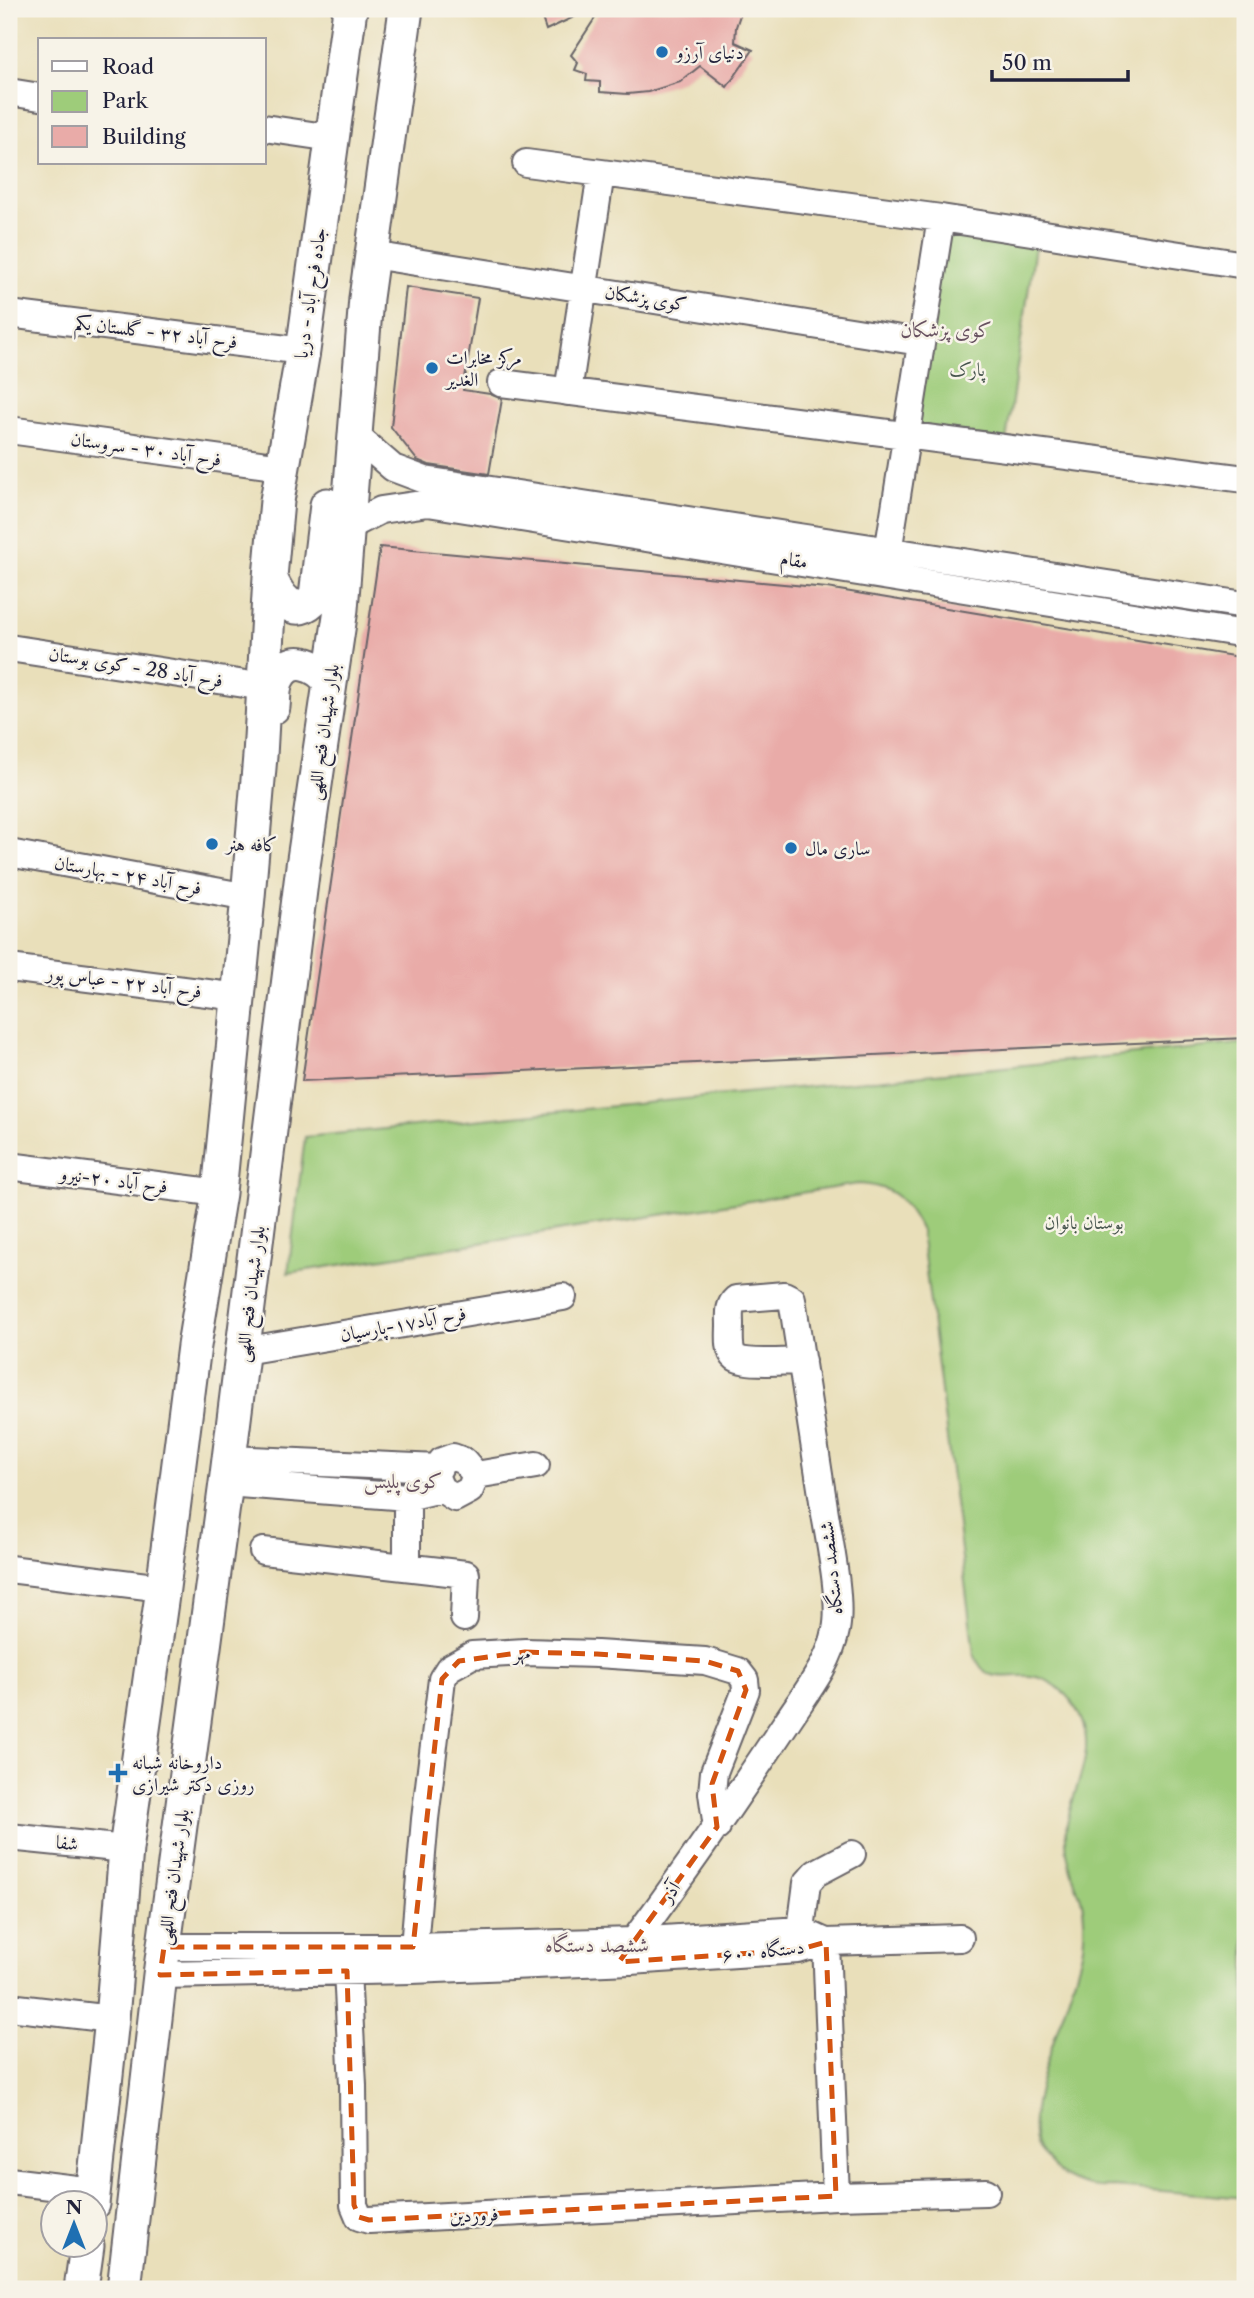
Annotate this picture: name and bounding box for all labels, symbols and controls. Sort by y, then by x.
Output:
legend [38,38,266,164]
scale bar [992,38,1128,82]
place label: دنیای آرزو [674,41,744,64]
marker: دنیای آرزو [654,44,670,60]
text: 50 m [1002,50,1052,75]
text: Road [102,54,154,79]
text: Park [102,88,148,113]
text: Building [102,124,187,149]
street label: جاده فرح آباد - دریا [289,226,337,361]
street label: کوی پزشکان [603,280,689,317]
street label: فرح آباد ۳۲ - گلستان یکم [73,311,239,359]
district label: کوی پزشکان [900,317,992,343]
place label: مرکز مخابرات الغدیر [444,346,522,391]
park label: پارک [949,358,986,383]
marker: مرکز مخابرات الغدیر [424,360,440,376]
street label: فرح آباد ۳۰ - سروستان [68,427,223,477]
street label: مقام [778,546,809,578]
street label: فرح آباد 28 - کوی بوستان [46,642,225,698]
street label: بلوار شهیدان فتح اللهی [302,662,350,803]
place label: کافه هنر [224,833,278,856]
marker: کافه هنر [204,836,220,852]
place label: ساری مال [805,837,871,860]
marker: ساری مال [783,840,799,856]
street label: فرح آباد ۲۴ - بهارستان [52,851,203,905]
street label: فرح آباد ۲۲ - عباس پور [42,961,203,1009]
street label: فرح آباد ۲۰-نیرو [56,1162,169,1204]
park label: بوستان بانوان [1045,1211,1124,1235]
street label: بلوار شهیدان فتح اللهی [230,1224,276,1364]
street label: فرح آباد۱۷-پارسیان [338,1302,469,1352]
district label: کوی پلیس [364,1468,442,1496]
street label: ششصد دستگاه [814,1520,847,1616]
street label: مهر [512,1641,530,1666]
place label: داروخانه شبانه روزی دکتر شیرازی [132,1751,255,1796]
marker: داروخانه شبانه روزی دکتر شیرازی [110,1765,126,1781]
street label: بلوار شهیدان فتح اللهی [152,1807,200,1948]
street label: شفا [55,1830,79,1856]
street label: آذر [654,1876,686,1909]
district label: ششصد دستگاه [545,1932,649,1957]
street label: ۶۰۰ دستگاه [720,1934,805,1967]
north arrow [38,2190,108,2260]
text: N [66,2196,82,2219]
street label: فروردین [449,2202,499,2229]

